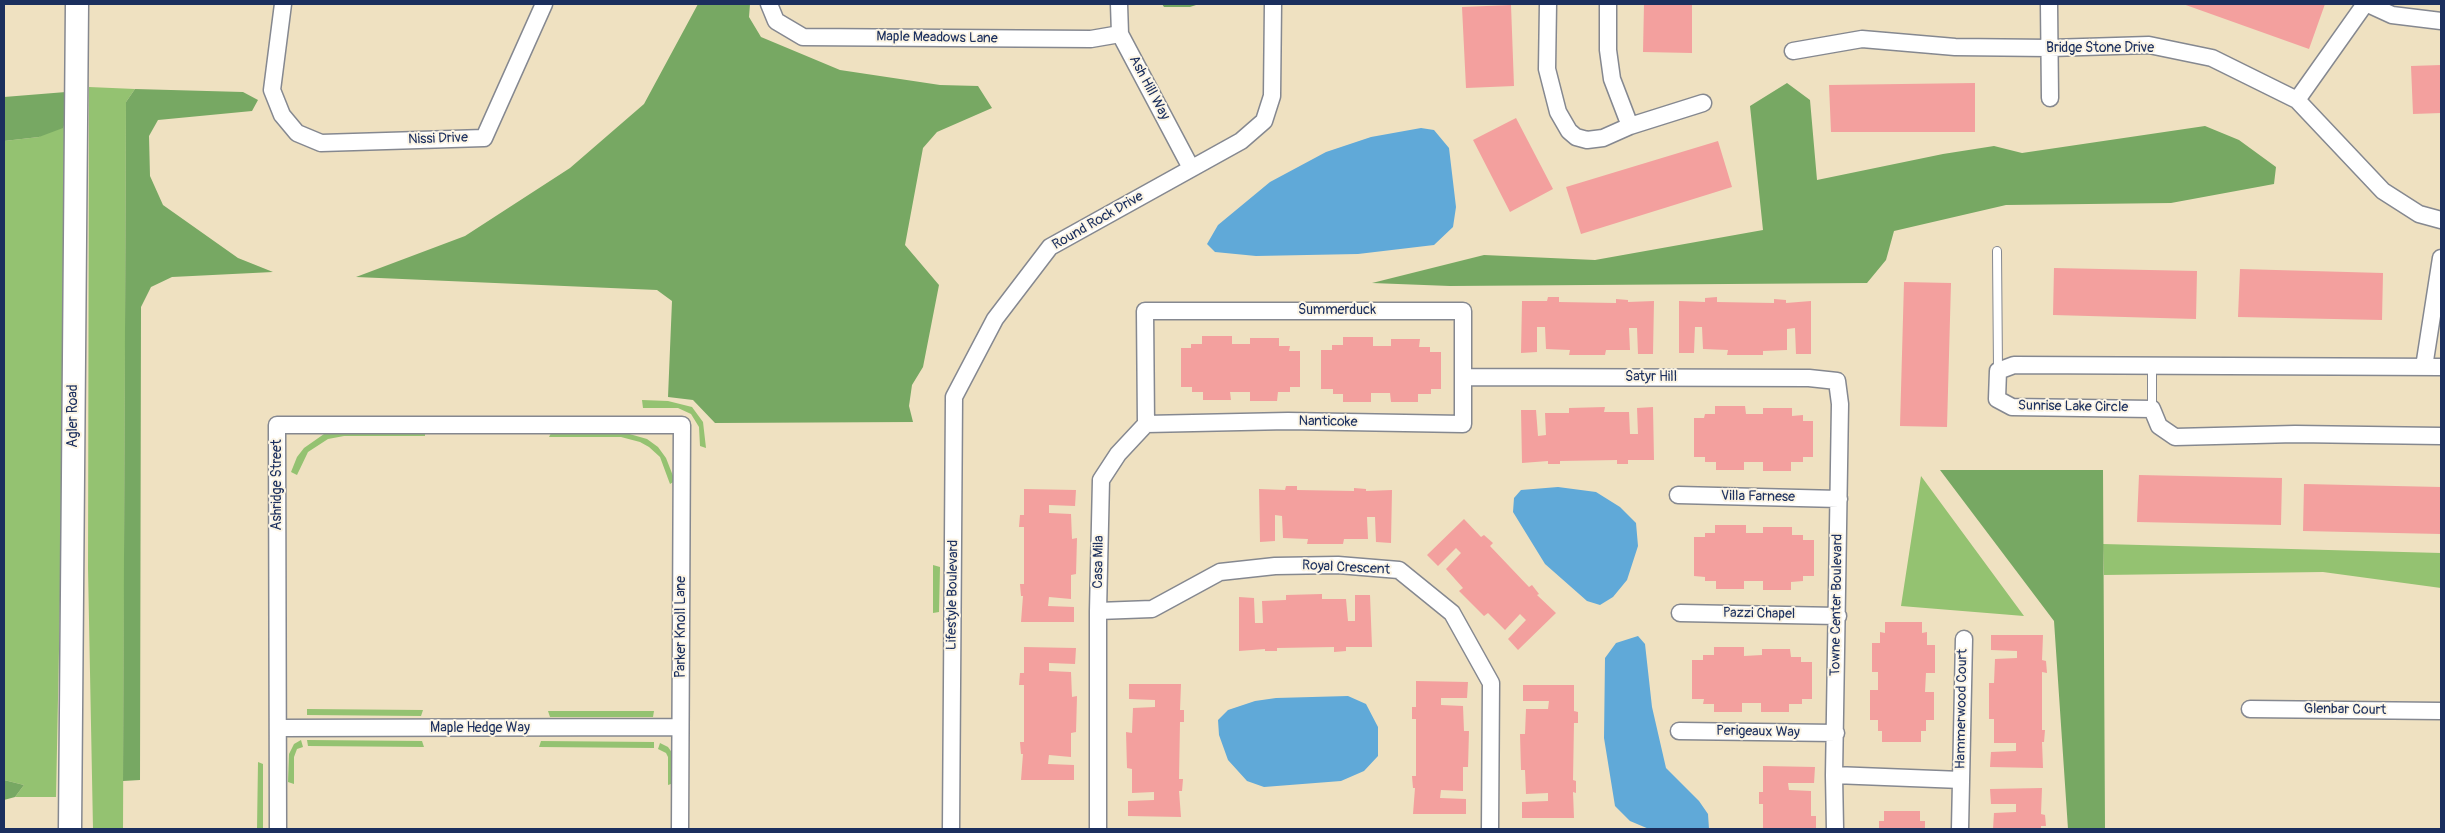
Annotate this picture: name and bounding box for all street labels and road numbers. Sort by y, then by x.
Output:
street label: Maple Meadows Lane [876,29,998,47]
street label: Bridge Stone Drive [2046,40,2154,56]
street label: Ash Hill Way [1125,53,1173,123]
street label: Nissi Drive [408,130,468,148]
street label: Round Rock Drive [1050,188,1146,254]
street label: Summerduck [1298,302,1376,318]
street label: Satyr Hill [1625,369,1677,385]
street label: Agler Road [65,384,81,448]
street label: Sunrise Lake Circle [2018,398,2128,416]
street label: Nanticoke [1298,413,1358,431]
street label: Ashridge Street [269,439,285,531]
street label: Villa Farnese [1721,488,1795,506]
street label: Towne Center Boulevard [1827,534,1847,676]
street label: Casa Mila [1090,535,1108,589]
street label: Lifestyle Boulevard [944,540,962,650]
street label: Royal Crescent [1302,557,1390,579]
street label: Parker Knoll Lane [673,576,689,678]
street label: Pazzi Chapel [1723,605,1795,623]
street label: Hammerwood Court [1953,649,1971,769]
street label: Glenbar Court [2304,701,2386,719]
street label: Maple Hedge Way [430,720,530,736]
street label: Perigeaux Way [1716,723,1800,741]

